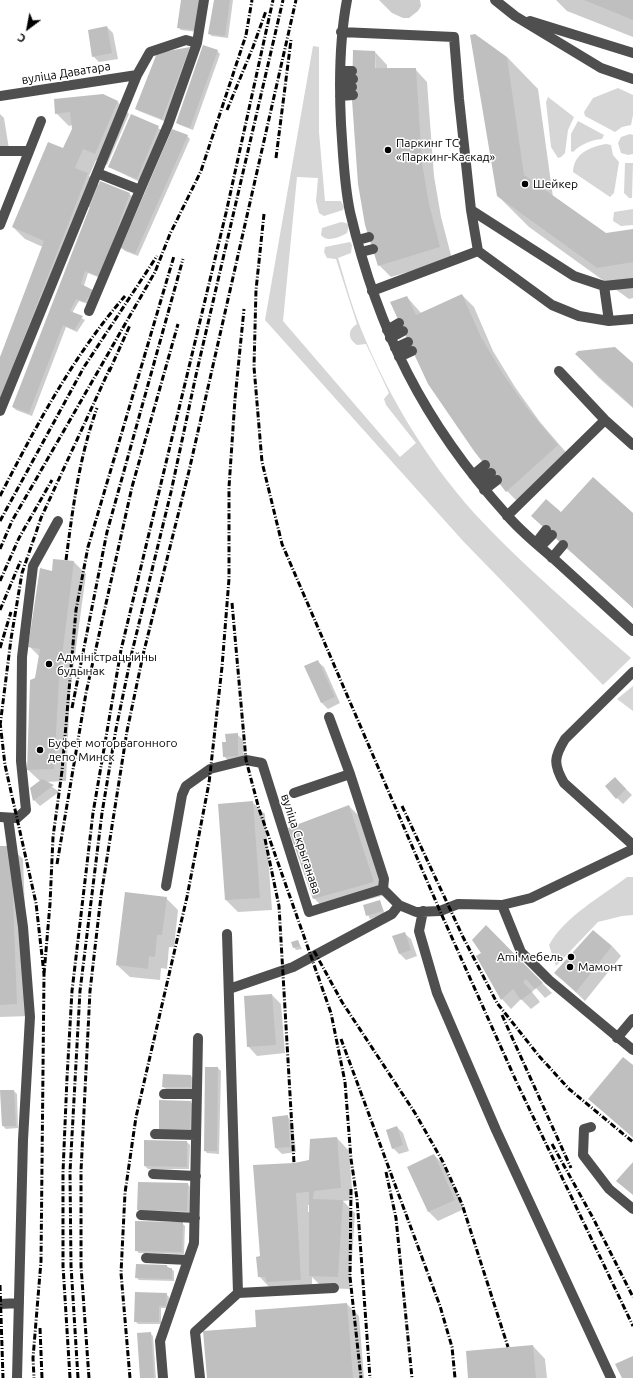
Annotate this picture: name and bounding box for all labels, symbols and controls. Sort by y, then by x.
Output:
north arrow [8,8,48,48]
text: С [15,31,28,45]
street label: вуліца Даватара [20,59,112,87]
place label: Паркинг ТС «Паркинг-Каскад» [396,136,495,164]
marker: Паркинг ТС «Паркинг-Каскад» [383,145,393,155]
place label: Шейкер [533,177,578,191]
marker: Шейкер [520,179,530,189]
place label: Адміністрацыйны будынак [57,650,157,678]
marker: Адміністрацыйны будынак [44,659,54,669]
place label: Буфет моторвагонного депо Минск [48,736,178,764]
marker: Буфет моторвагонного депо Минск [35,745,45,755]
street label: вуліца Скрыганава [278,792,324,896]
place label: Ami мебель [497,950,563,964]
marker: Ami мебель [566,952,576,962]
place label: Мамонт [578,960,623,974]
marker: Мамонт [565,962,575,972]

